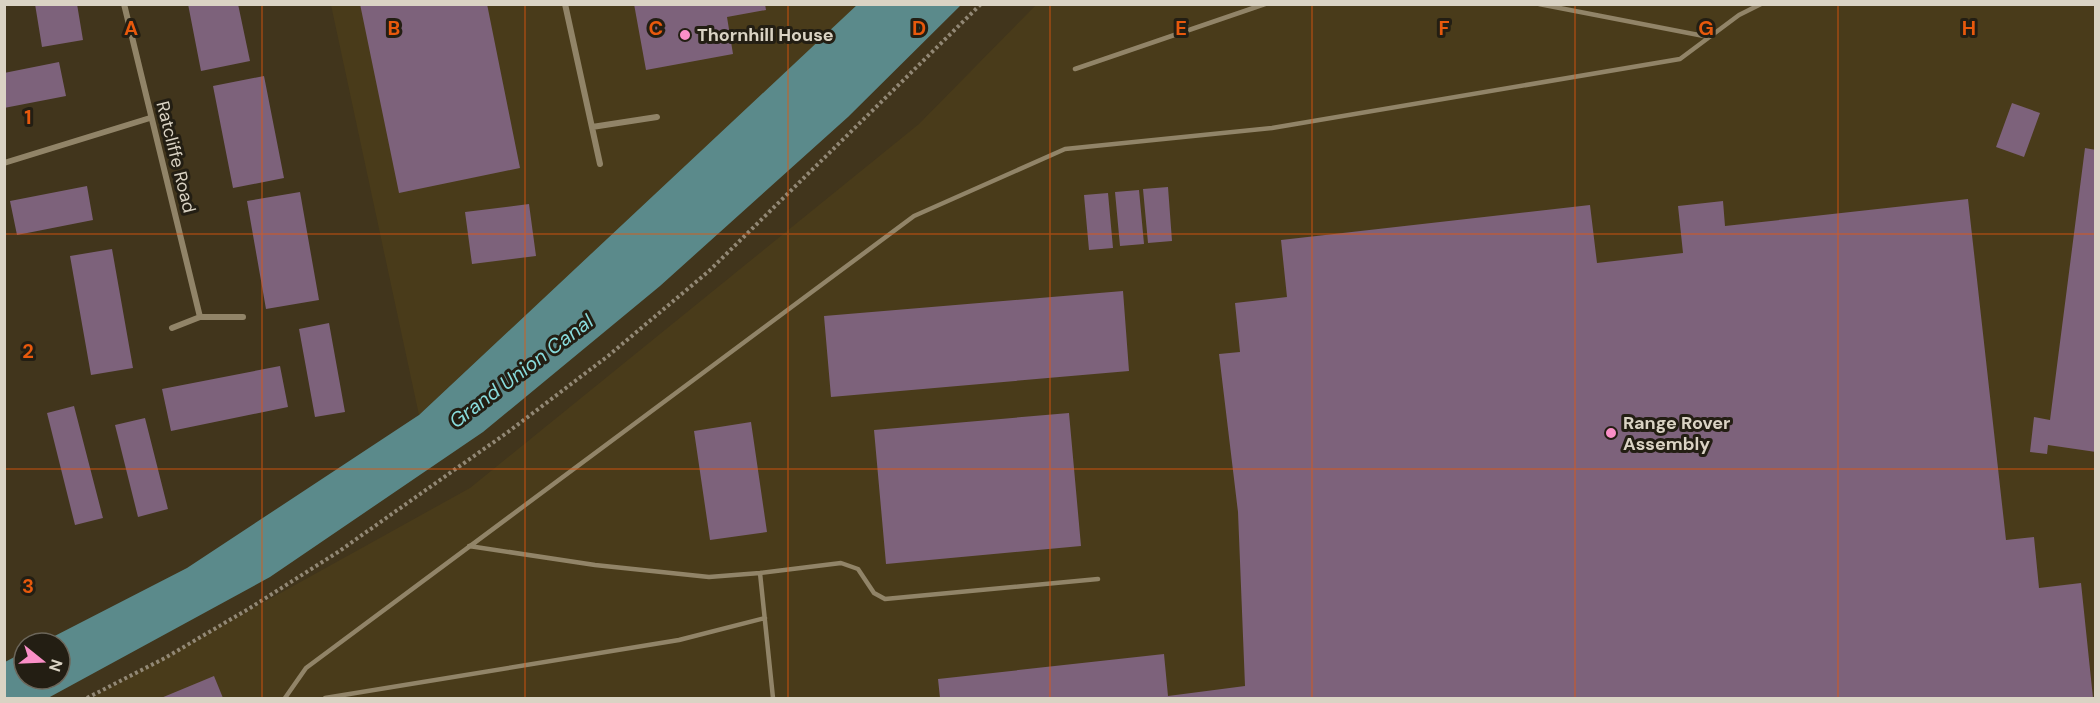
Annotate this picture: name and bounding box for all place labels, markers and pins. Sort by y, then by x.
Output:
place label: Thornhill House [697,23,834,47]
marker: Thornhill House [678,28,692,42]
place label: Range Rover Assembly [1623,411,1730,456]
marker: Range Rover Assembly [1604,426,1618,440]

